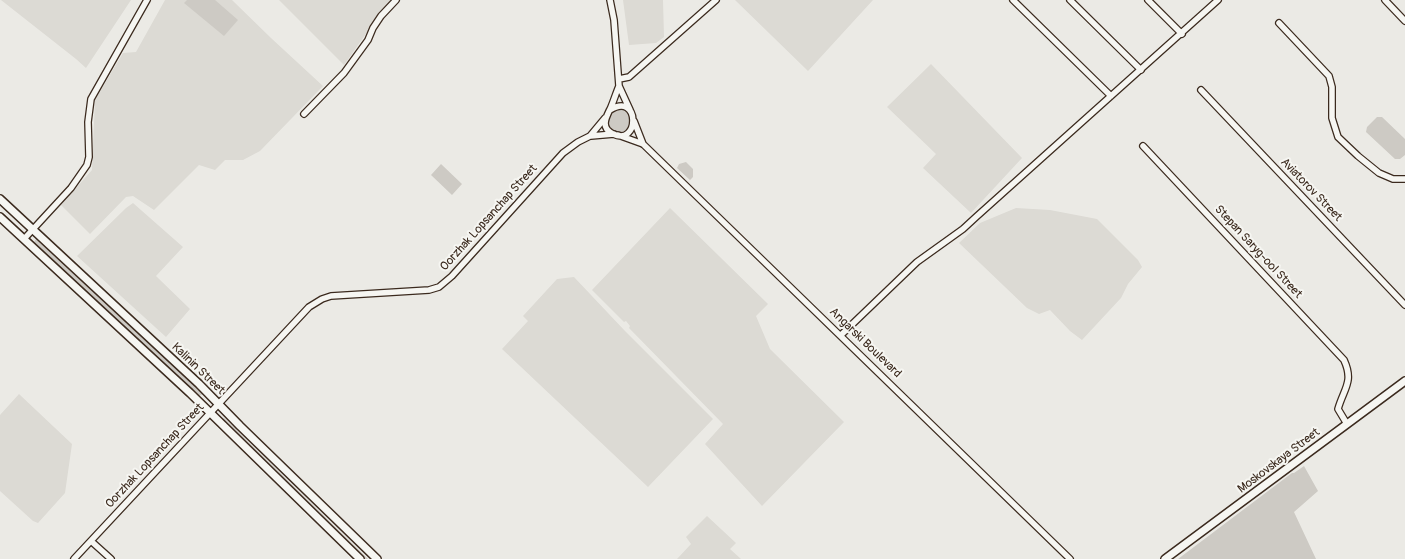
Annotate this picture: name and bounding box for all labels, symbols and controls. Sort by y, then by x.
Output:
street label: Aviatorov Street [1277,155,1345,225]
street label: Oorzhak Lopsanchap Street [438,162,540,274]
street label: Stepan Saryg-ool Street [1211,202,1305,302]
street label: Angarski Boulevard [826,305,904,381]
street label: Kalinin Street [168,340,228,398]
street label: Oorzhak Lopsanchap Street [103,401,207,511]
street label: Moskovskaya Street [1235,425,1323,497]

